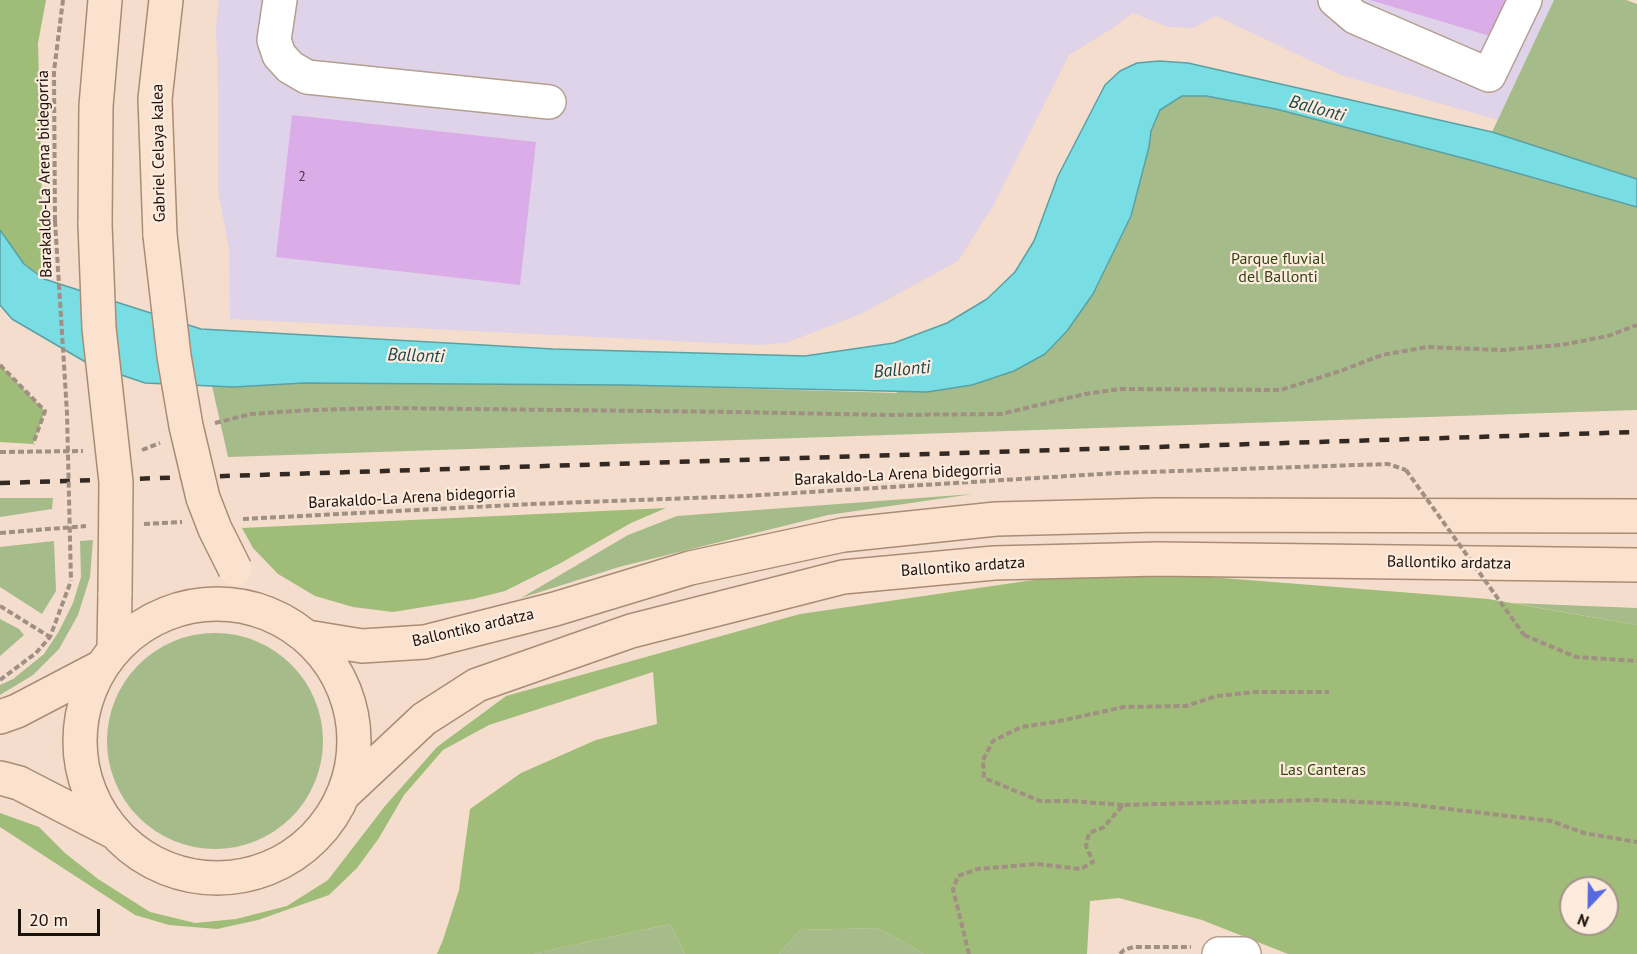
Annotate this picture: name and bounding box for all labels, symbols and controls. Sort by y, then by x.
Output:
street label: Barakaldo-La Arena bidegorria [34,70,56,278]
street label: Gabriel Celaya kalea [148,84,170,222]
water label: Ballonti [1287,91,1347,127]
house number: 2 [298,169,306,185]
park label: Parque fluvial del Ballonti [1231,249,1325,287]
water label: Ballonti [387,344,445,368]
water label: Ballonti [873,357,931,383]
street label: Barakaldo-La Arena bidegorria [794,460,1002,490]
street label: Barakaldo-La Arena bidegorria [308,483,516,513]
street label: Ballontiko ardatza [1387,552,1511,574]
street label: Ballontiko ardatza [900,553,1026,581]
street label: Ballontiko ardatza [410,605,536,651]
park label: Las Canteras [1280,760,1366,780]
north arrow [1559,876,1619,936]
scale bar [21,897,104,935]
text: 20 m [29,908,68,931]
text: N [1574,910,1592,932]

